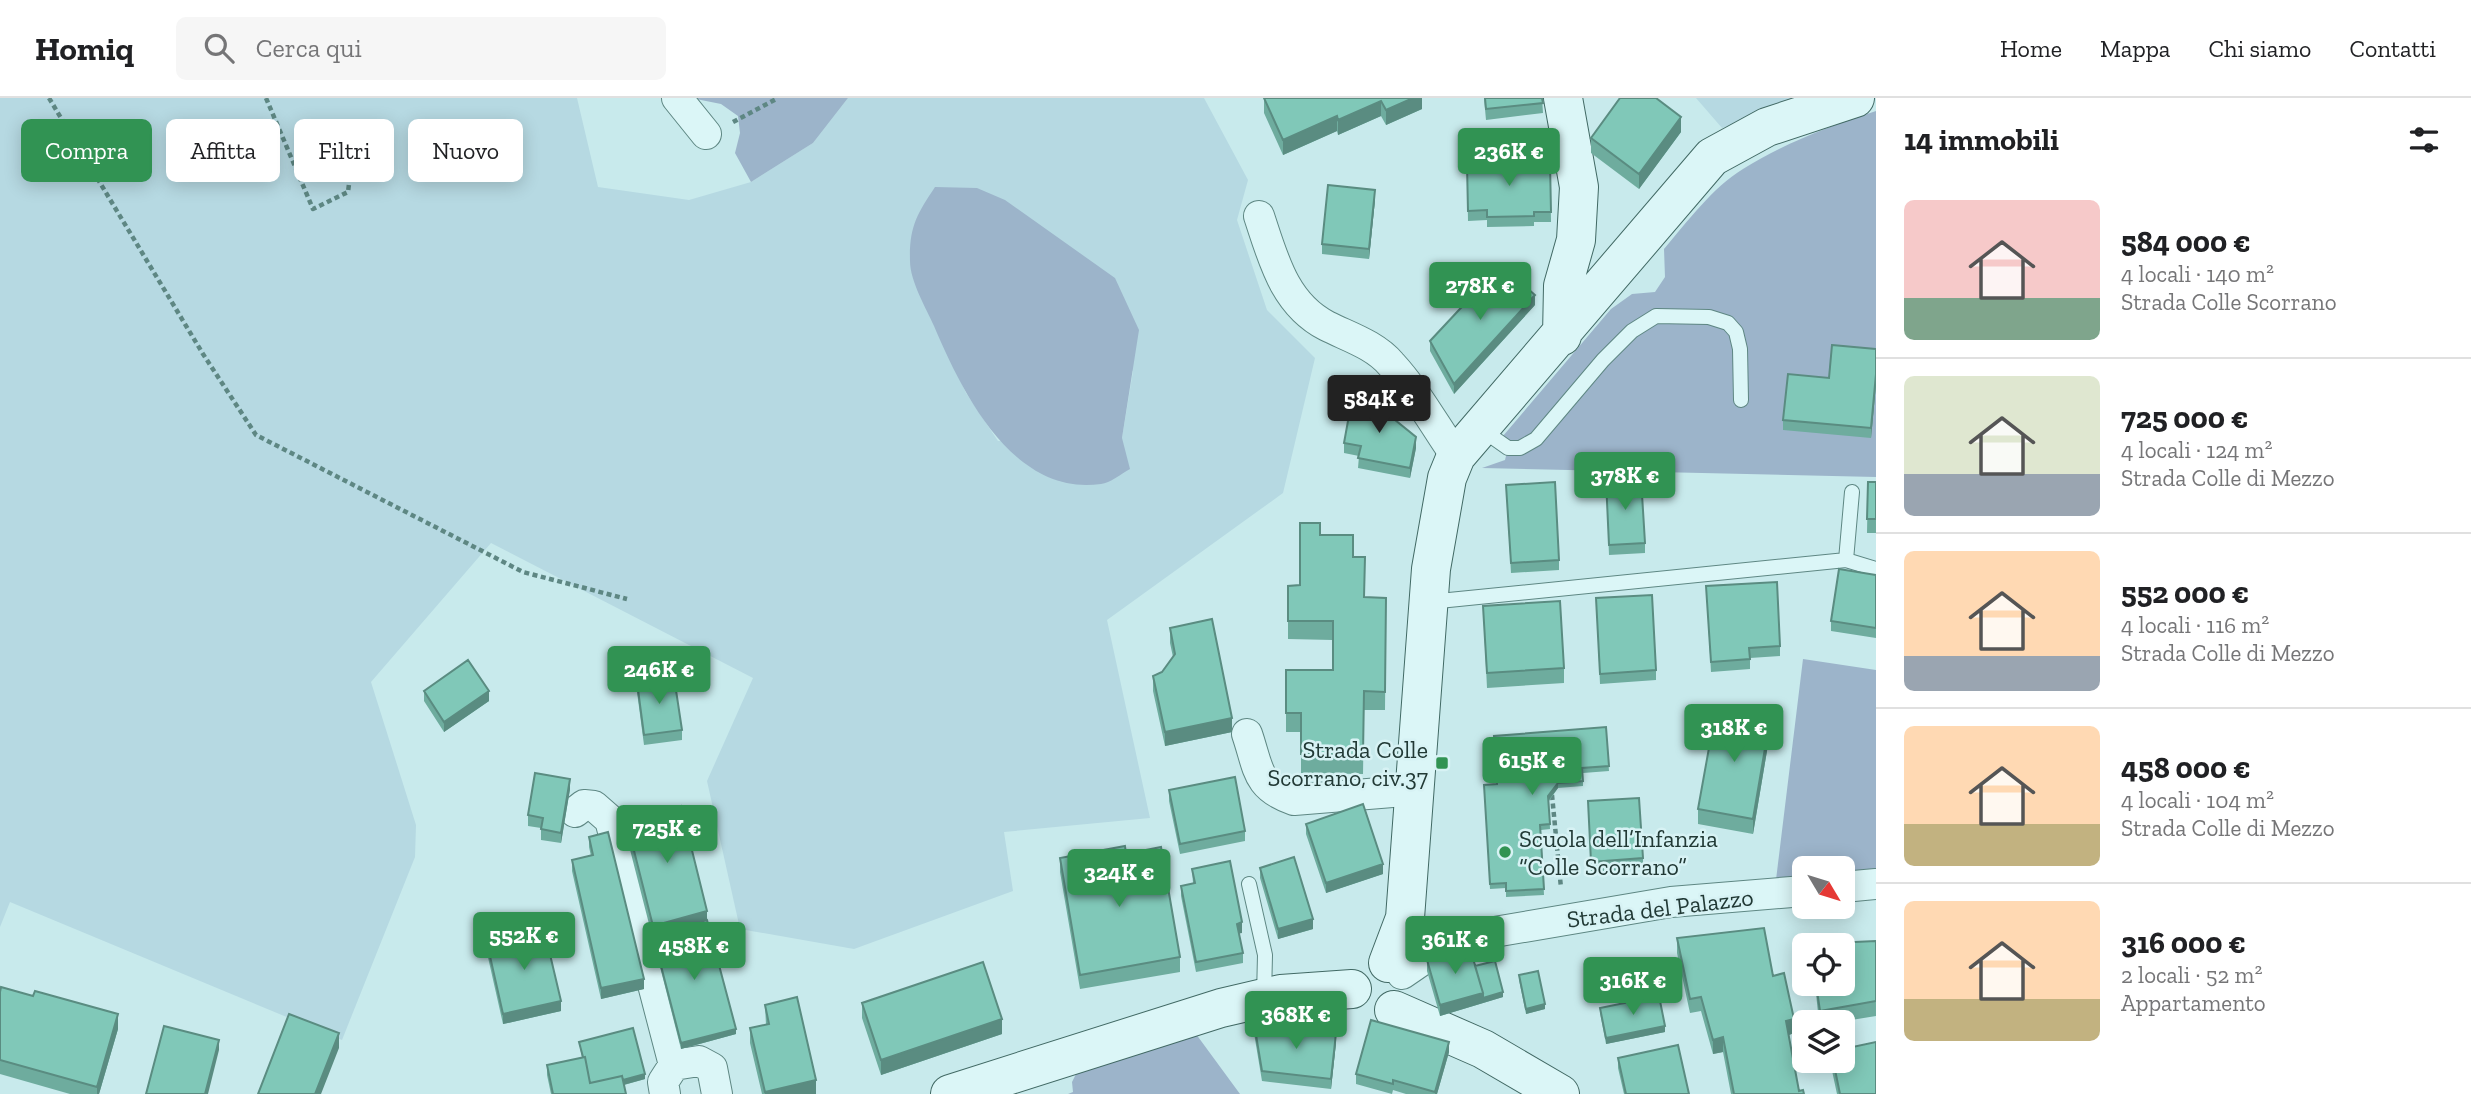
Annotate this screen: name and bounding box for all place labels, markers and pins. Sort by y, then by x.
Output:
pin: 236K € [1452,129,1566,188]
pin: 278K € [1423,262,1537,322]
pin: 584K € [1322,376,1436,435]
pin: 378K € [1568,452,1682,512]
pin: 246K € [602,646,716,706]
pin: 318K € [1677,704,1791,764]
place label: Strada Colle Scorrano, civ.37 [1267,735,1428,792]
pin: 615K € [1475,738,1589,797]
marker: Strada Colle Scorrano, civ.37 [1434,755,1450,771]
pin: 725K € [610,806,724,865]
place label: Scuola dell’Infanzia “Colle Scorrano” [1519,824,1718,881]
marker: Scuola dell’Infanzia “Colle Scorrano” [1497,844,1513,860]
pin: 324K € [1062,850,1176,909]
pin: 552K € [467,912,581,972]
pin: 361K € [1398,916,1512,976]
pin: 458K € [637,922,751,982]
pin: 316K € [1576,958,1690,1017]
pin: 368K € [1239,992,1353,1051]

